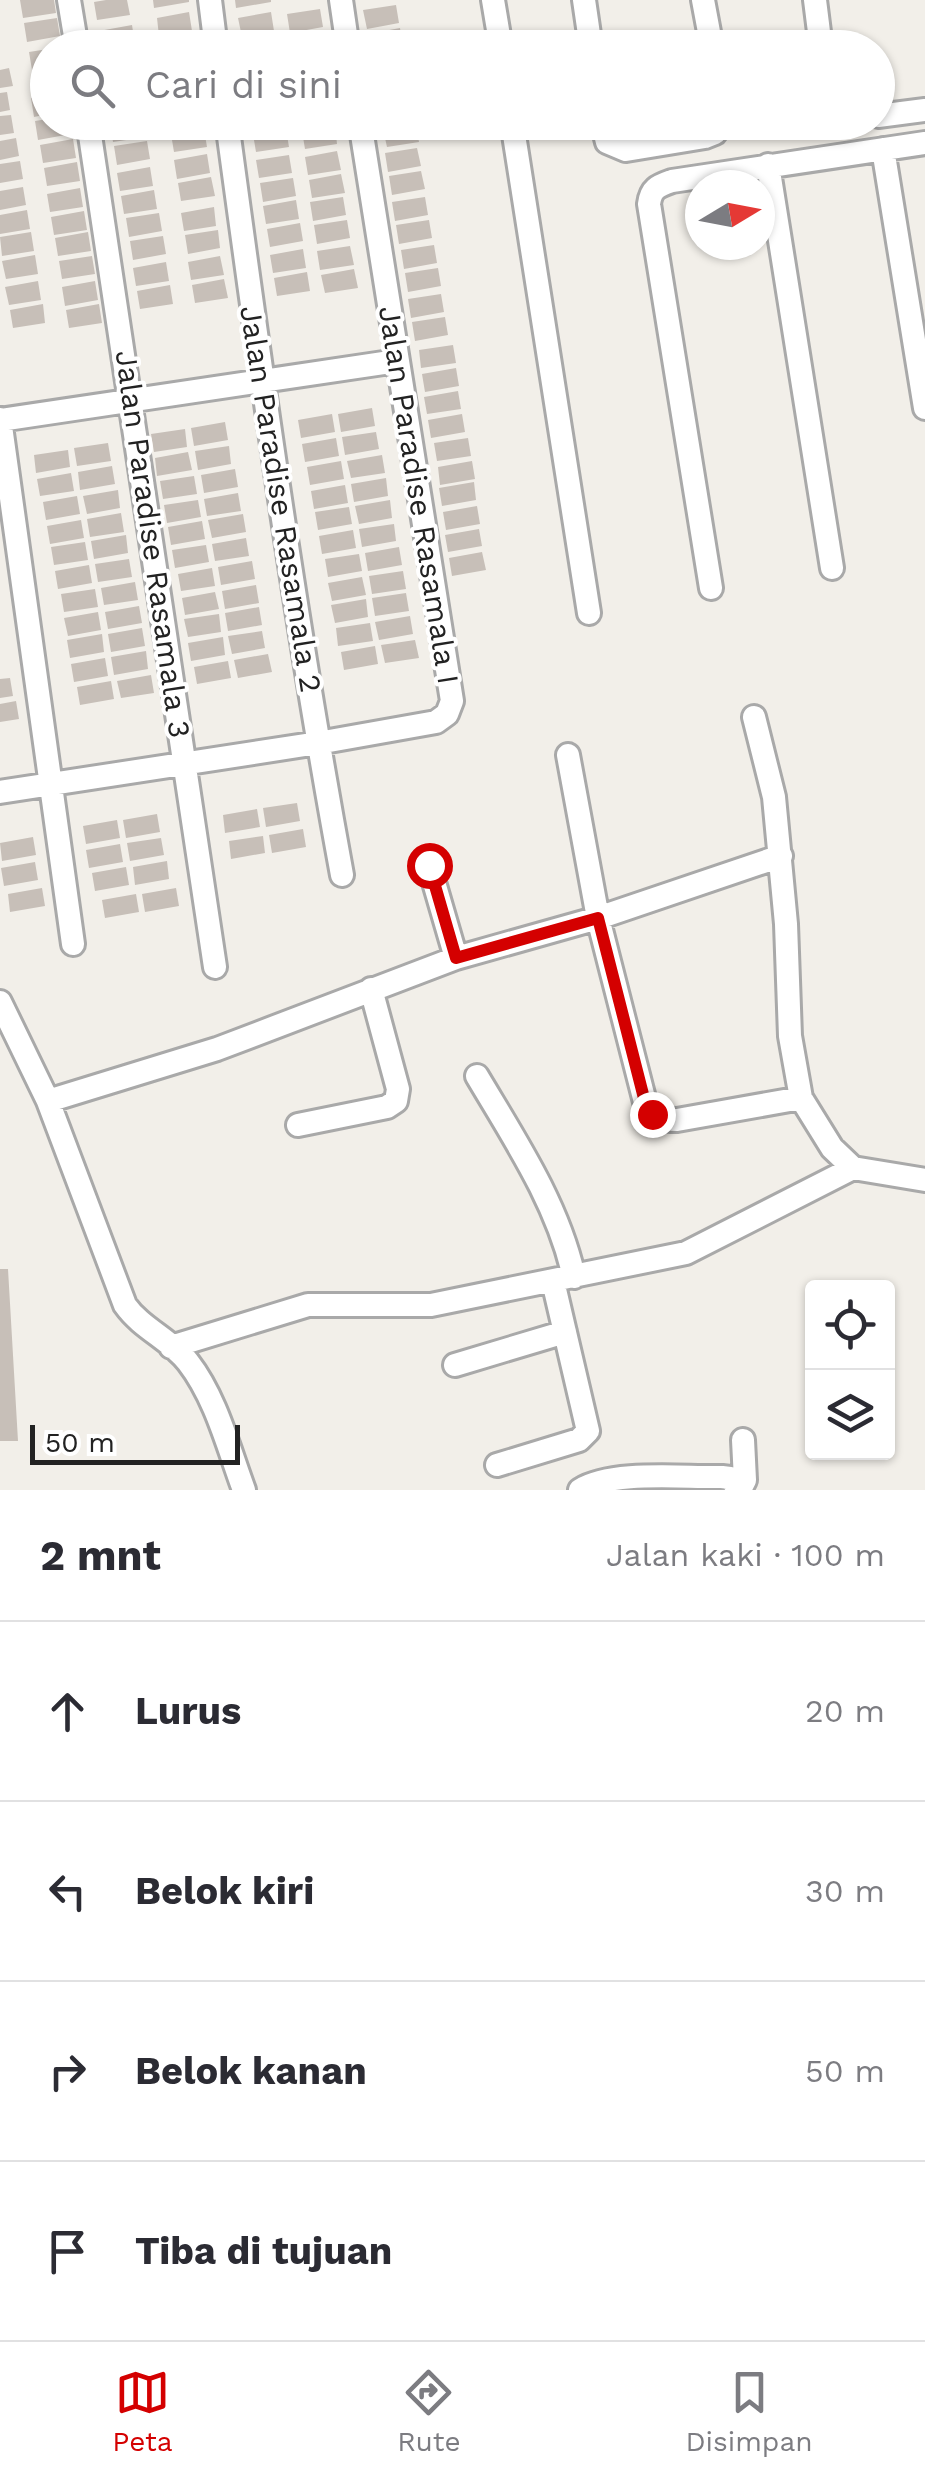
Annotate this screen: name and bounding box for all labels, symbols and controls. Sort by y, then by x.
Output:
search box [30,30,895,140]
icon: search [65,58,120,113]
text: Cari di sini [145,63,342,107]
north arrow [685,170,775,260]
street label: Jalan Paradise Rasamala 2 [233,303,329,695]
street label: Jalan Paradise Rasamala I [372,303,466,687]
street label: Jalan Paradise Rasamala 3 [108,348,198,740]
route start [407,843,453,889]
route end [630,1092,676,1138]
map controls [805,1280,895,1460]
button: locate [805,1280,895,1370]
button: layers [805,1370,895,1460]
scale bar [30,1420,240,1464]
text: 50 m [45,1426,115,1459]
text: 2 mnt [40,1531,161,1580]
text: Jalan kaki · 100 m [606,1536,885,1574]
icon: ahead [40,1684,95,1739]
text: Lurus [135,1689,241,1733]
text: 20 m [805,1692,885,1730]
icon: left [40,1864,95,1919]
text: Belok kiri [135,1869,314,1913]
text: 30 m [805,1872,885,1910]
icon: right [40,2044,95,2099]
text: Belok kanan [135,2049,367,2093]
text: 50 m [805,2052,885,2090]
icon: arrive [40,2224,95,2279]
text: Tiba di tujuan [135,2229,392,2273]
tab: Peta [112,2365,173,2458]
tab: Rute [397,2365,461,2458]
tab: Disimpan [685,2365,813,2458]

